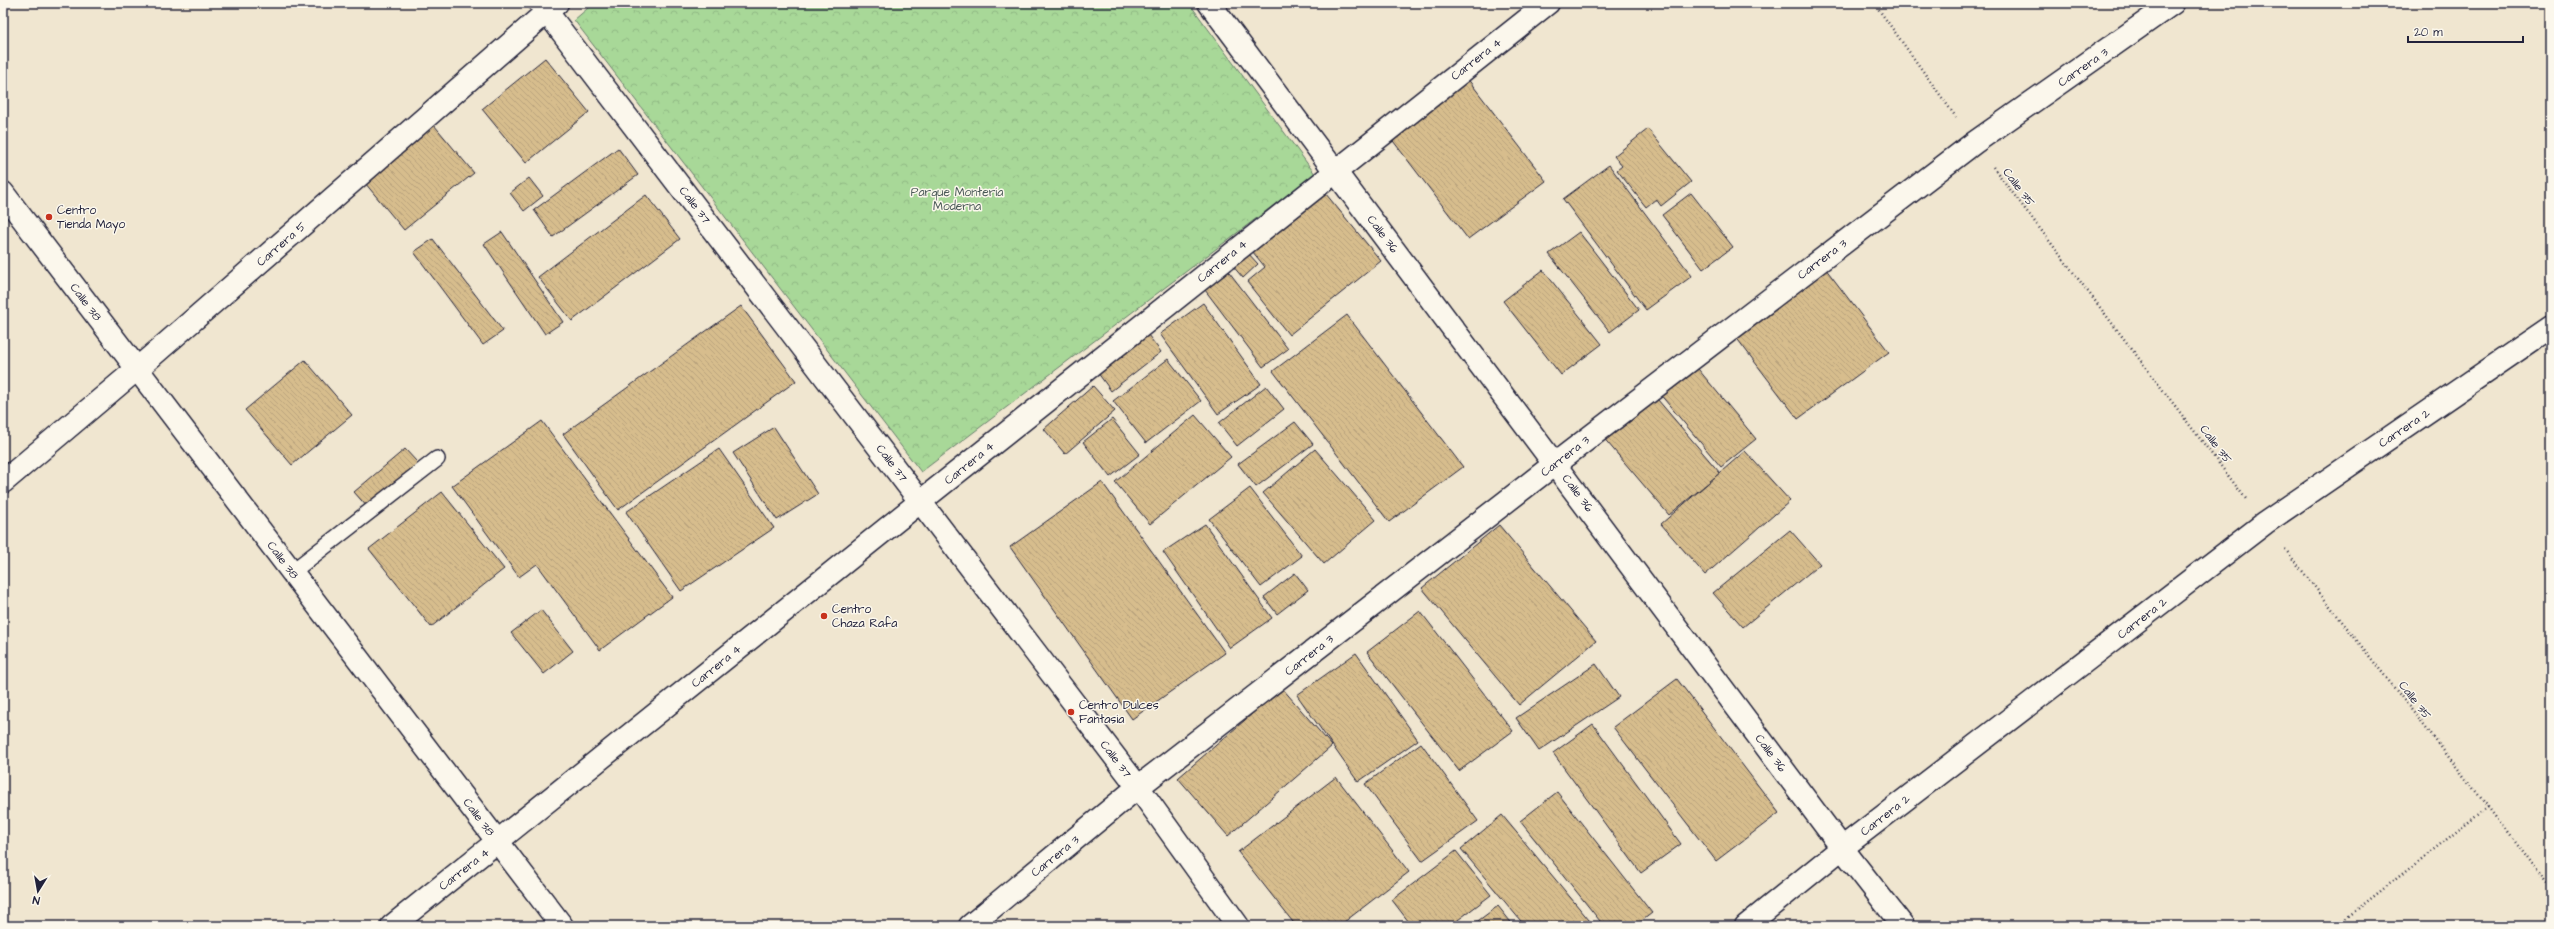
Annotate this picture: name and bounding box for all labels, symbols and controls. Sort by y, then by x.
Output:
scale bar [2408,18,2523,44]
text: 20 m [2414,24,2443,41]
street label: Carrera 4 [1447,34,1505,85]
street label: Carrera 3 [2055,44,2112,91]
street label: Calle 35 [1998,165,2039,210]
street label: Calle 37 [675,183,715,228]
park label: Parque Montería Moderna [911,184,1003,215]
place label: Centro Tienda Mayo [57,202,125,234]
marker: Centro Tienda Mayo [44,212,54,222]
street label: Calle 36 [1363,212,1403,257]
street label: Carrera 5 [253,218,310,271]
street label: Carrera 3 [1794,235,1851,284]
street label: Carrera 4 [1194,236,1251,287]
street label: Calle 38 [66,280,106,325]
street label: Carrera 2 [2375,405,2433,452]
street label: Calle 35 [2195,422,2236,467]
street label: Carrera 3 [1537,432,1593,481]
street label: Carrera 4 [941,438,998,489]
street label: Calle 37 [872,441,912,486]
street label: Calle 36 [1558,471,1598,516]
street label: Calle 38 [263,538,303,583]
street label: Carrera 2 [2114,594,2171,643]
place label: Centro Chaza Rafa [832,601,897,632]
marker: Centro Chaza Rafa [819,611,829,621]
street label: Carrera 3 [1281,631,1337,680]
street label: Carrera 4 [688,641,745,692]
street label: Calle 35 [2394,678,2435,723]
place label: Centro Dulces Fantasia [1079,697,1159,728]
marker: Centro Dulces Fantasia [1066,707,1076,717]
street label: Calle 36 [1751,731,1791,776]
street label: Calle 37 [1096,737,1136,782]
street label: Carrera 2 [1857,791,1914,840]
street label: Calle 38 [459,795,499,840]
street label: Carrera 3 [1027,832,1083,881]
street label: Carrera 4 [435,844,493,895]
north arrow [18,871,58,911]
text: N [31,892,41,908]

